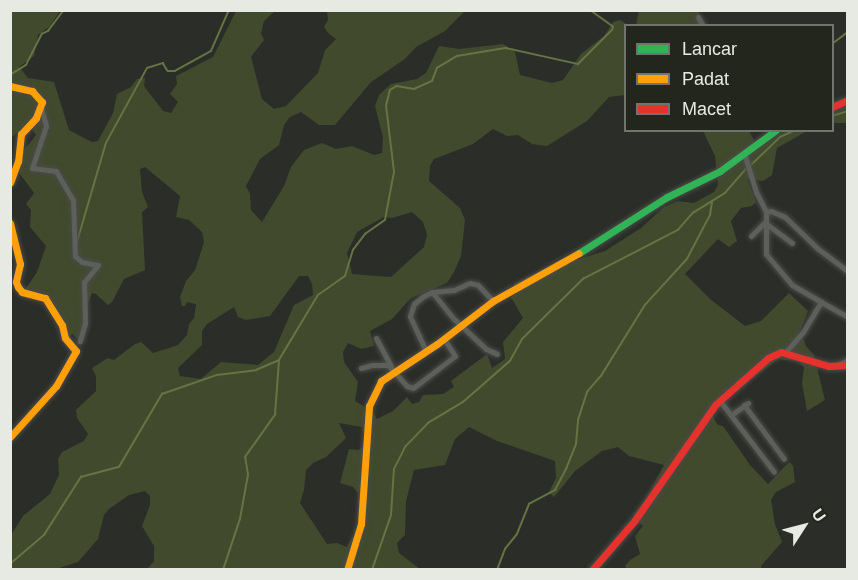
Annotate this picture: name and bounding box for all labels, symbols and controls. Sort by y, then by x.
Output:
legend [624,24,834,132]
text: Lancar [682,39,737,59]
text: Padat [682,69,729,89]
text: Macet [682,99,731,119]
north arrow [774,496,834,556]
text: U [809,505,829,525]

